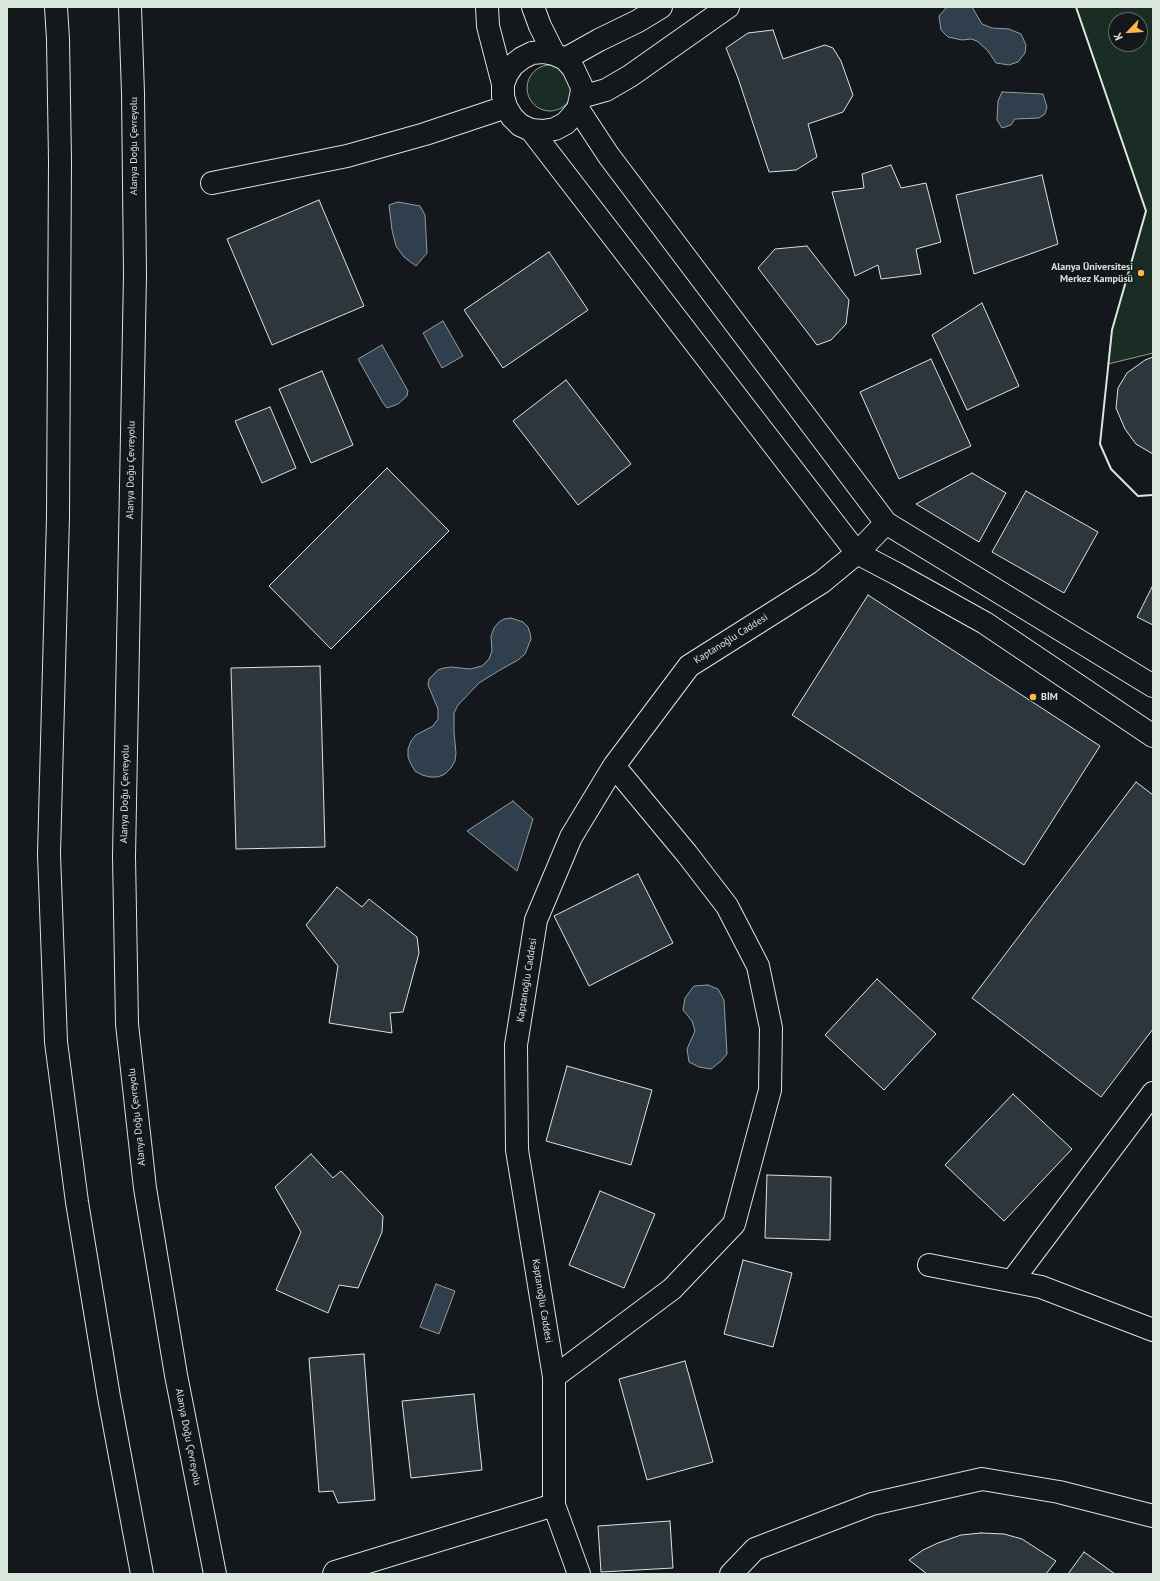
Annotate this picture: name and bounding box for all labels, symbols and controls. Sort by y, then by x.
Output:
north arrow [1108,12,1148,52]
text: K [1110,31,1126,43]
street label: Alanya Doğu Çevreyolu [128,97,140,195]
place label: Alanya Üniversitesi Merkez Kampüsü [1051,261,1133,284]
marker: Alanya Üniversitesi Merkez Kampüsü [1136,268,1146,278]
street label: Alanya Doğu Çevreyolu [124,421,138,519]
street label: Kaptanoğlu Caddesi [692,611,770,667]
place label: BİM [1041,691,1058,703]
marker: BİM [1028,692,1038,702]
street label: Alanya Doğu Çevreyolu [118,745,132,843]
street label: Kaptanoğlu Caddesi [514,937,540,1023]
street label: Alanya Doğu Çevreyolu [126,1067,148,1167]
street label: Kaptanoğlu Caddesi [529,1258,555,1344]
street label: Alanya Doğu Çevreyolu [173,1388,203,1486]

